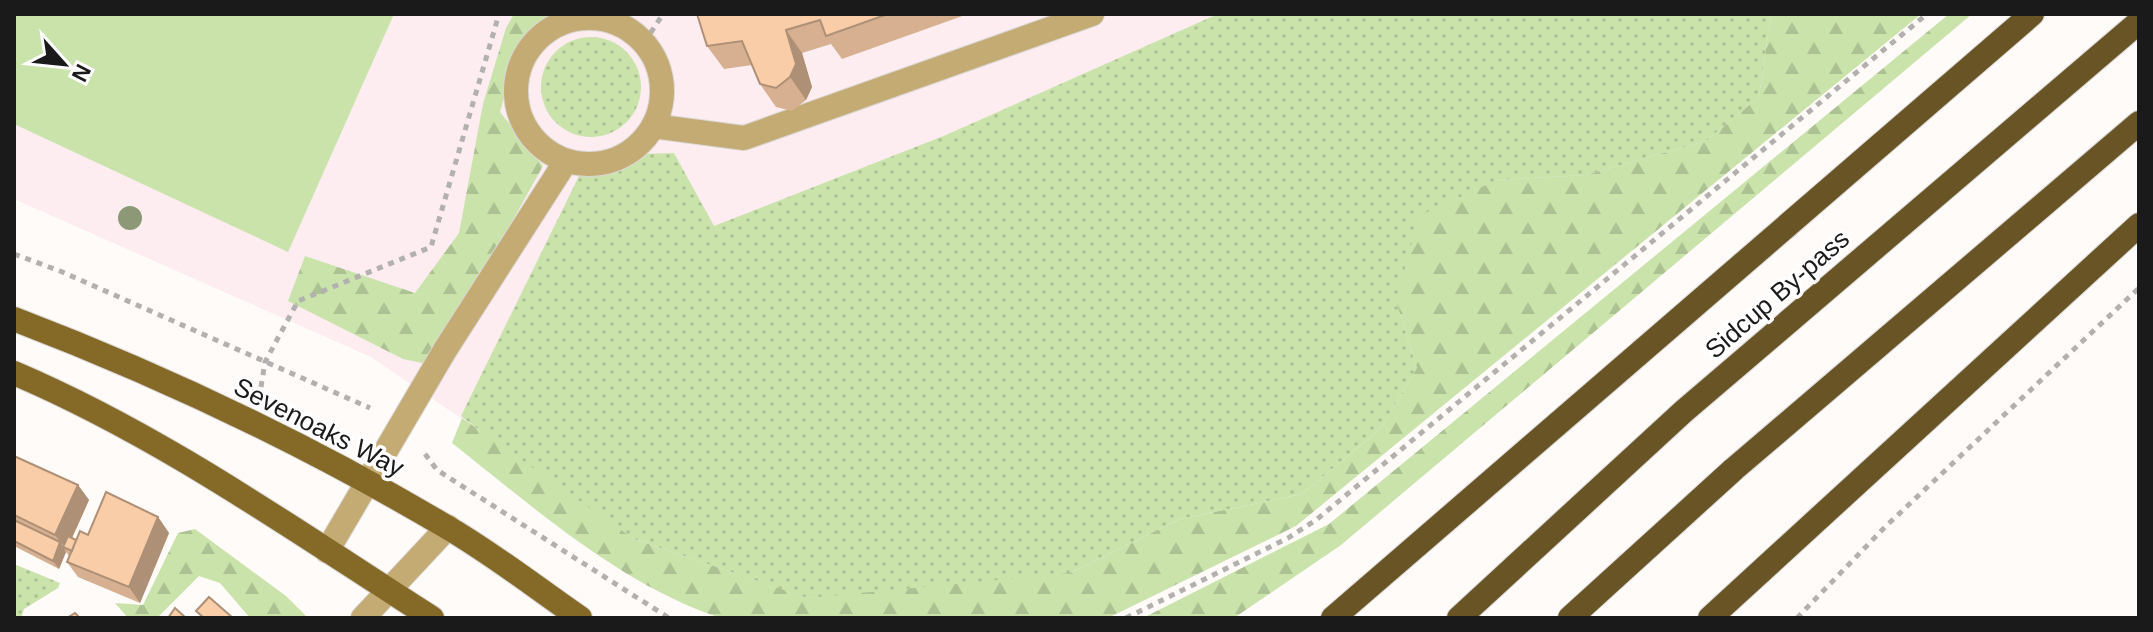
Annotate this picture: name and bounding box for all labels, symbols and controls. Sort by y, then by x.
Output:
north arrow [24,24,104,104]
text: N [67,60,96,86]
street label: Sidcup By-pass [1699,223,1855,365]
street label: Sevenoaks Way [229,371,409,483]

